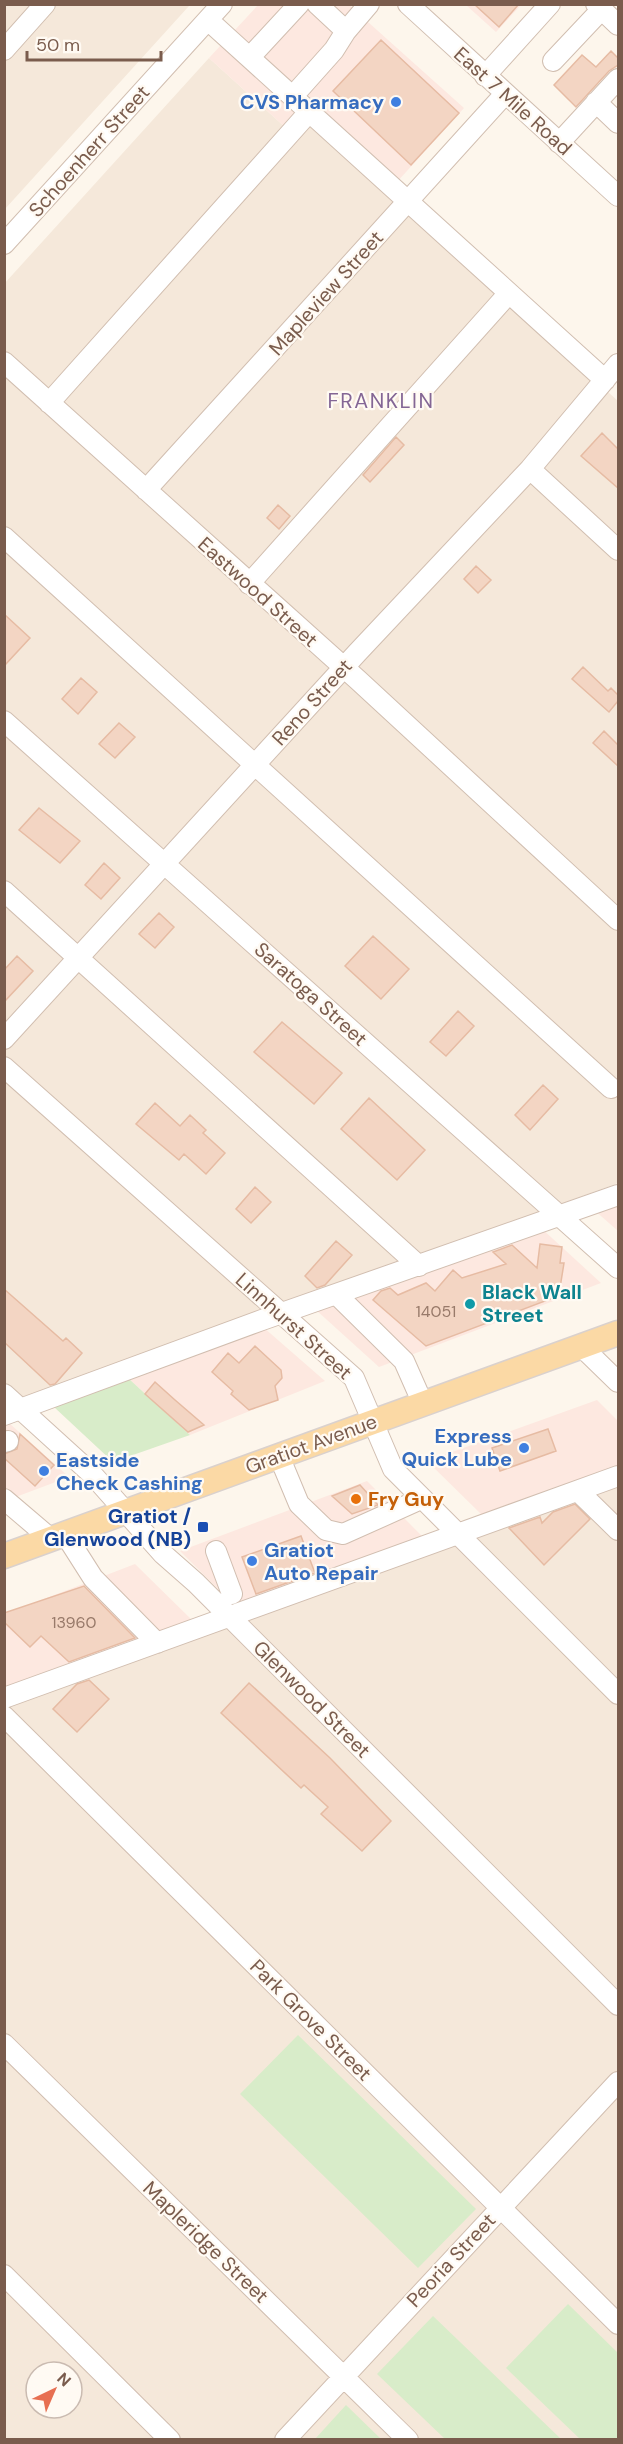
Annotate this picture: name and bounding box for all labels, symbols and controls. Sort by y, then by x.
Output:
scale bar [27,24,160,62]
text: 50 m [36,33,80,57]
street label: East 7 Mile Road [448,41,578,161]
street label: Schoenherr Street [23,79,155,222]
place label: CVS Pharmacy [240,89,384,115]
marker: CVS Pharmacy [389,95,403,109]
street label: Mapleview Street [263,225,389,361]
district label: FRANKLIN [328,387,434,415]
street label: Eastwood Street [193,531,324,653]
street label: Reno Street [266,653,358,751]
street label: Saratoga Street [249,936,373,1052]
street label: Linnhurst Street [230,1267,358,1385]
place label: Black Wall Street [482,1279,582,1328]
marker: Black Wall Street [463,1297,477,1311]
house number: 14051 [416,1301,456,1322]
street label: Gratiot Avenue [242,1408,380,1480]
place label: Express Quick Lube [402,1423,512,1472]
marker: Express Quick Lube [517,1441,531,1455]
place label: Eastside Check Cashing [56,1447,203,1496]
marker: Eastside Check Cashing [37,1464,51,1478]
place label: Fry Guy [368,1486,444,1512]
marker: Fry Guy [349,1492,363,1506]
place label: Gratiot / Glenwood (NB) [44,1503,191,1552]
marker: Gratiot / Glenwood (NB) [196,1520,210,1534]
place label: Gratiot Auto Repair [264,1537,378,1586]
marker: Gratiot Auto Repair [245,1554,259,1568]
house number: 13960 [51,1612,97,1633]
street label: Glenwood Street [248,1635,376,1763]
street label: Park Grove Street [245,1954,377,2086]
street label: Mapleridge Street [138,2175,274,2309]
street label: Peoria Street [401,2207,501,2313]
north arrow [24,2360,84,2420]
text: N [53,2368,76,2391]

